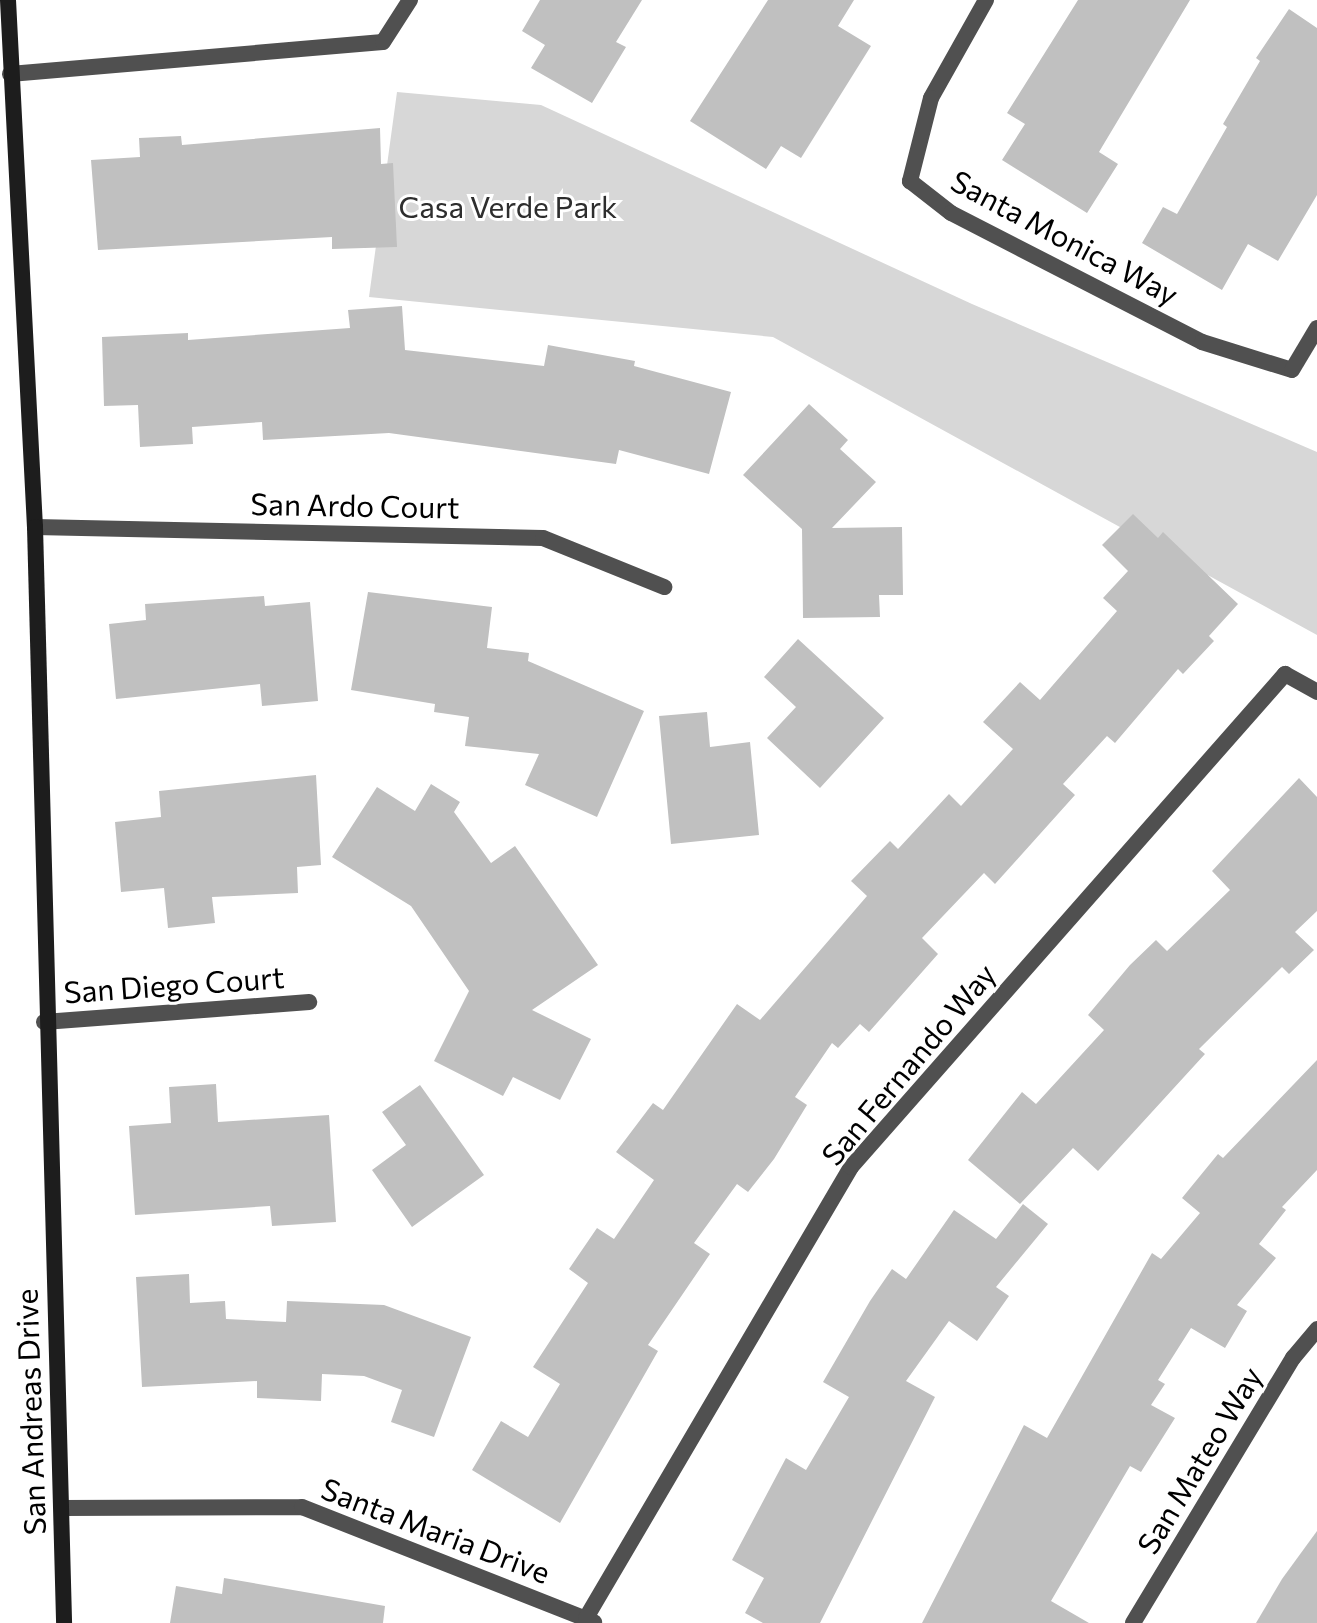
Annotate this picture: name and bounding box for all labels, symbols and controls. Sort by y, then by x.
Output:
street label: Santa Monica Way [945,162,1185,312]
park label: Casa Verde Park [399,188,617,224]
street label: San Ardo Court [250,485,460,525]
street label: San Fernando Way [813,956,1003,1172]
street label: San Diego Court [63,958,285,1010]
street label: San Andreas Drive [8,1288,52,1536]
street label: San Mateo Way [1129,1360,1269,1560]
street label: Santa Maria Drive [317,1470,555,1590]

